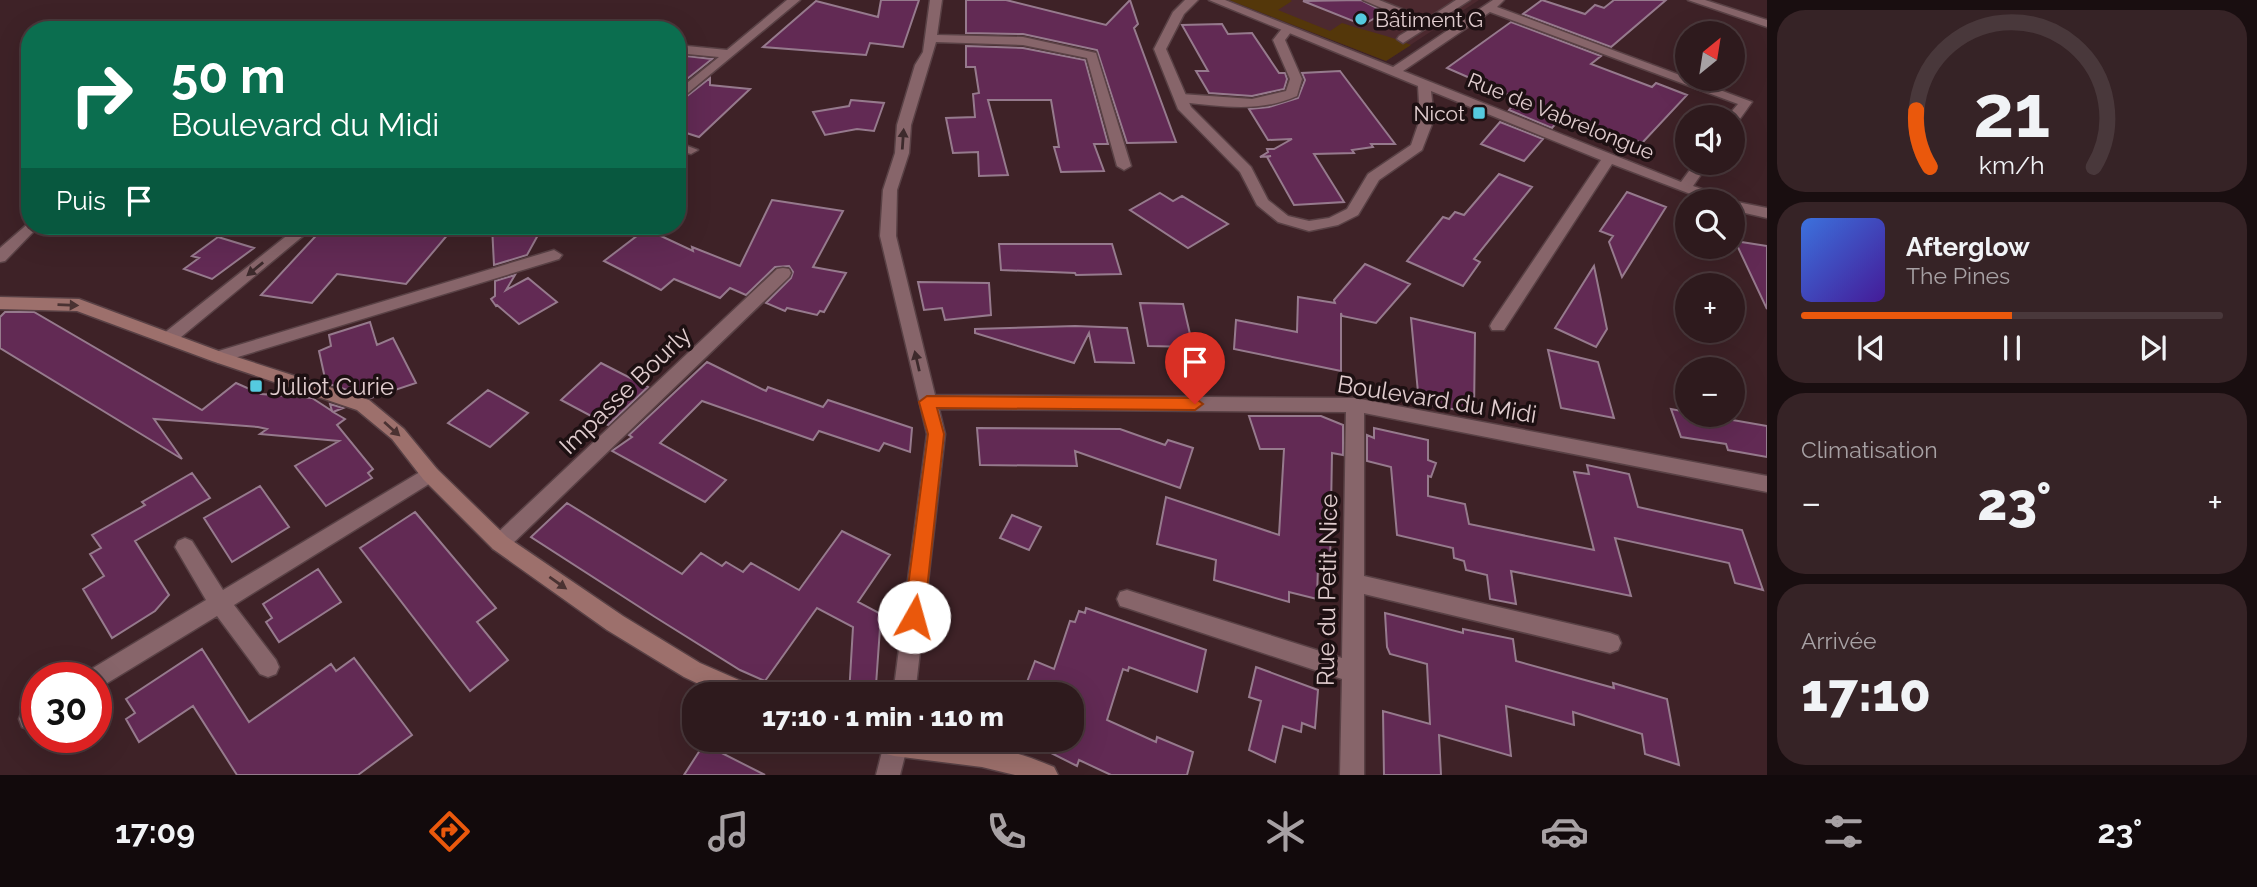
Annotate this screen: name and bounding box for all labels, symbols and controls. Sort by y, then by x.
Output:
place label: Bâtiment G [1375,7,1483,32]
marker: Bâtiment G [1353,11,1369,27]
north arrow [1675,21,1745,91]
map controls [1675,21,1745,427]
text: 50 m [171,47,286,104]
icon: right [56,49,147,140]
street label: Rue de Vabrelongue [1464,67,1658,165]
text: 21 [1973,69,2051,154]
place label: Nicot [1413,101,1465,126]
marker: Nicot [1471,105,1487,121]
button: sound [1675,105,1745,175]
text: Boulevard du Midi [171,106,439,143]
one-way arrow [898,128,909,150]
text: km/h [1979,150,2045,180]
icon: arrive [120,182,158,220]
text: Puis [56,186,106,216]
button: search [1675,189,1745,259]
text: Afterglow [1906,232,2030,262]
one-way arrow [247,261,265,276]
text: The Pines [1906,262,2010,289]
button: + [1675,273,1745,343]
one-way arrow [57,299,79,310]
street label: Impasse Bourly [553,320,697,460]
icon: previous [1852,329,1890,367]
icon: pause [1993,329,2031,367]
icon: next [2134,329,2172,367]
pin [1165,332,1225,404]
icon: arrive [1176,343,1214,381]
one-way arrow [911,350,922,372]
button: − [1675,357,1745,427]
street label: Boulevard du Midi [1335,369,1539,429]
place label: Juliot Curie [270,372,394,401]
marker: Juliot Curie [248,378,264,394]
one-way arrow [383,421,401,437]
text: Climatisation [1801,436,1938,463]
text: 23° [1977,471,2051,532]
text: − [1801,480,1821,525]
text: + [2207,480,2223,525]
street label: Rue du Petit Nice [1311,494,1343,686]
one-way arrow [549,576,567,590]
position arrow [877,580,951,654]
text: Arrivée [1801,627,1877,654]
speed limit sign: 30 [21,662,112,753]
text: 17:10 [1801,662,1931,723]
text: 17:10 · 1 min · 110 m [762,702,1004,732]
icon: directions [425,807,474,856]
icon: music [704,807,753,856]
icon: phone [982,807,1031,856]
icon: climate [1261,807,1310,856]
icon: car [1540,807,1589,856]
icon: filters [1819,807,1868,856]
text: 17:09 [115,813,195,850]
text: 23° [2098,813,2142,850]

